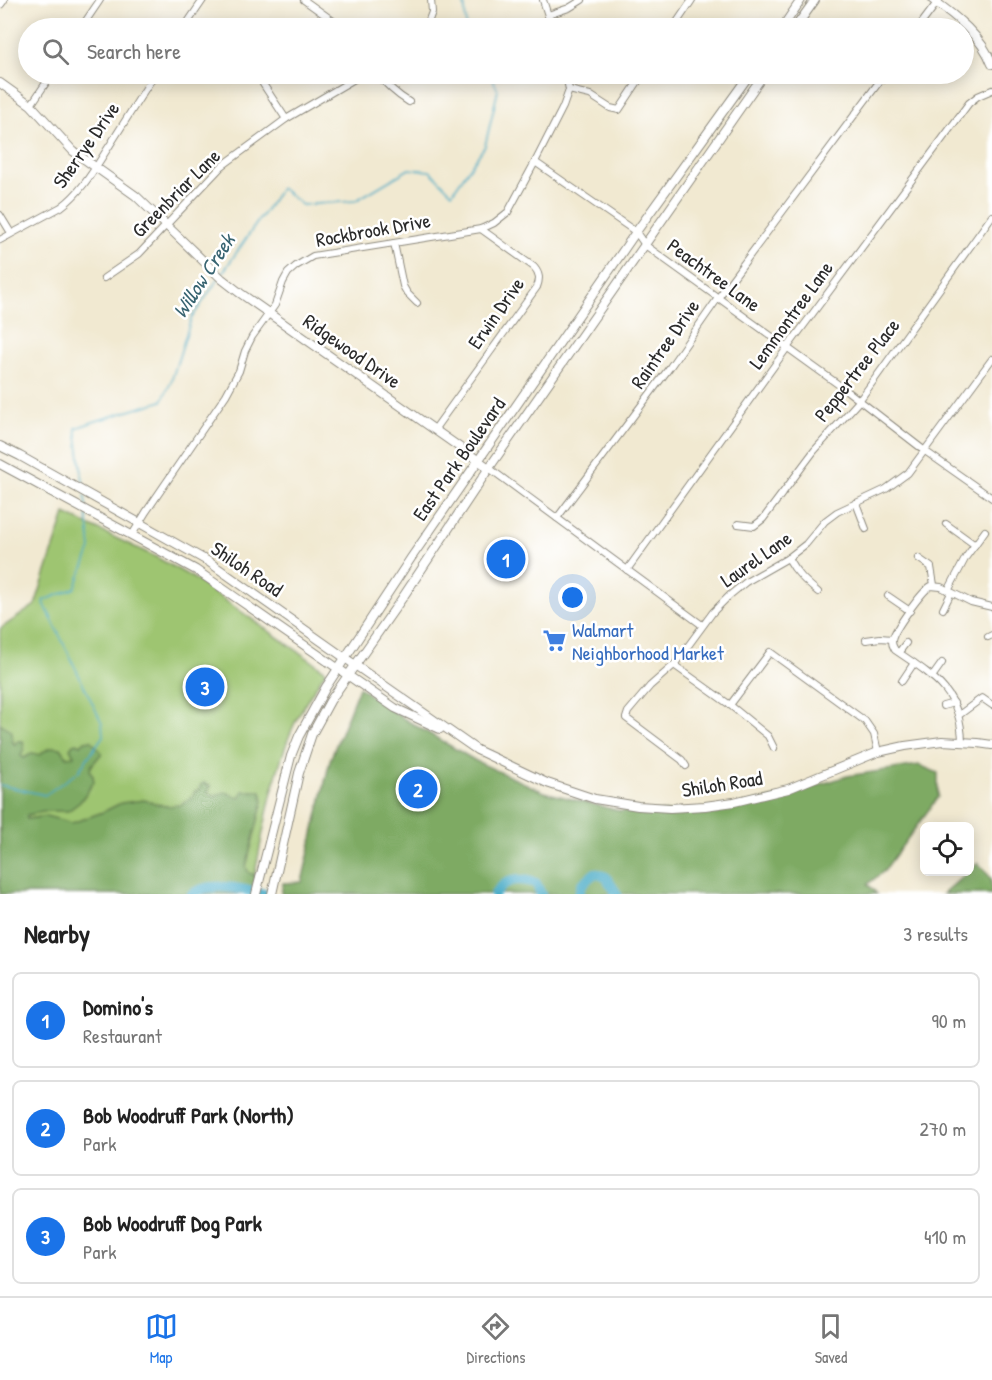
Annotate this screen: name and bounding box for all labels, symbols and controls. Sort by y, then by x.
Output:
search box [18,18,974,84]
icon: search [39,35,72,68]
text: Search here [87,36,181,66]
street label: Sherrye Drive [46,96,125,193]
street label: Greenbriar Lane [125,142,226,243]
street label: Rockbrook Drive [314,206,432,253]
water label: Willow Creek [166,226,243,323]
street label: Peachtree Lane [662,232,766,318]
street label: Lemmontree Lane [742,255,839,374]
street label: Erwin Drive [461,272,530,354]
street label: Raintree Drive [624,294,705,394]
street label: Ridgewood Drive [298,307,407,394]
street label: Peppertree Place [808,313,905,427]
street label: East Park Boulevard [406,392,511,526]
street label: Laurel Lane [715,524,797,593]
street label: Shiloh Road [206,535,289,603]
pin: 1 [486,536,526,582]
your location [558,583,587,612]
place label: Walmart Neighborhood Market [572,616,725,666]
supermarket icon: Walmart Neighborhood Market [541,628,567,654]
pin: 3 [186,664,224,710]
street label: Shiloh Road [680,764,764,803]
pin: 2 [398,766,438,812]
map controls [920,822,974,876]
button: locate [920,822,974,876]
text: Nearby [24,916,90,951]
text: 3 results [903,920,968,947]
text: Domino's [83,992,153,1022]
text: 1 [42,1007,49,1034]
text: 90 m [932,1007,966,1034]
text: Restaurant [83,1022,162,1049]
text: Bob Woodruff Park (North) [83,1100,294,1130]
text: 2 [41,1115,50,1142]
text: 270 m [920,1115,966,1142]
text: Park [83,1130,116,1157]
text: Bob Woodruff Dog Park [83,1208,262,1238]
text: 3 [41,1223,50,1250]
text: 410 m [924,1223,966,1250]
text: Park [83,1238,116,1265]
tab: Map [145,1310,178,1368]
tab: Directions [467,1310,525,1368]
tab: Saved [814,1310,847,1368]

